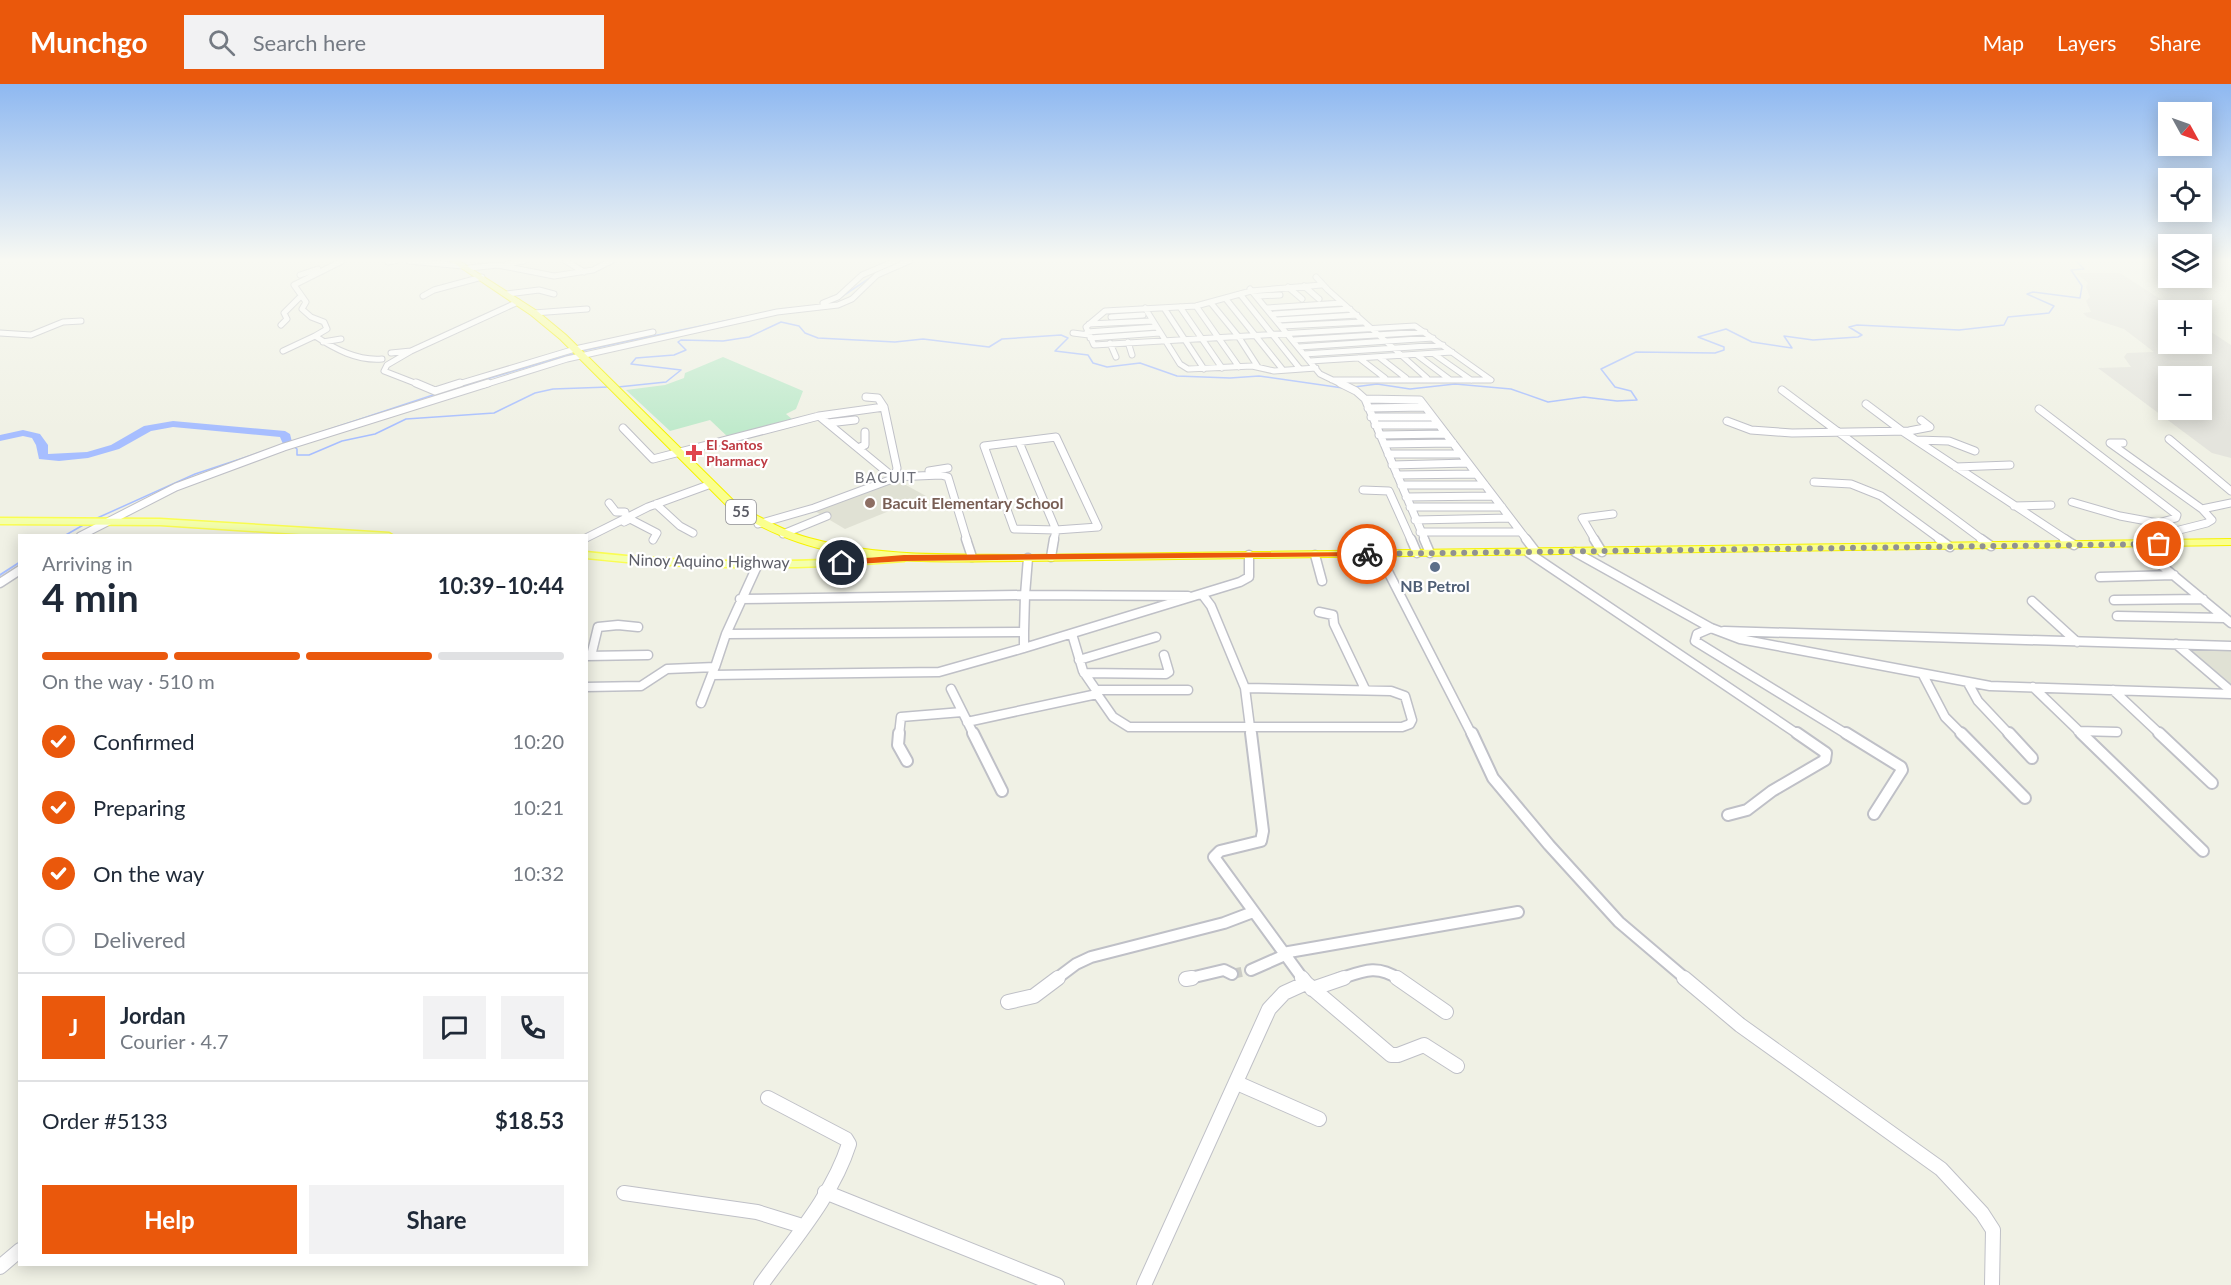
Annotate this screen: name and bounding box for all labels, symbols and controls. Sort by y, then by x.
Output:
search box [184,15,604,69]
text: Munchgo [30,25,148,59]
icon: search [205,26,238,59]
text: Search here [253,29,366,56]
text: Map [1983,30,2024,55]
text: Layers [2057,30,2116,55]
text: Share [2149,30,2201,55]
north arrow [2158,102,2212,156]
map controls [2158,102,2212,420]
button: locate [2158,168,2212,222]
button: layers [2158,234,2212,288]
button: + [2158,300,2212,354]
button: − [2158,366,2212,420]
place label: El Santos Pharmacy [706,436,768,469]
marker: El Santos Pharmacy [687,446,701,460]
district label: BACUIT [855,468,917,486]
place label: Bacuit Elementary School [882,493,1064,512]
marker: Bacuit Elementary School [863,496,877,510]
road number: 55 [726,500,756,524]
pin [2133,518,2184,569]
courier [1337,524,1397,584]
icon: bag [2142,527,2175,560]
pin [816,537,867,588]
icon: bike [1351,538,1384,571]
icon: home [825,546,858,579]
street label: Ninoy Aquino Highway [628,550,791,571]
text: Arriving in [42,551,133,575]
marker: NB Petrol [1428,560,1442,574]
text: 10:39–10:44 [438,572,564,599]
text: 4 min [42,574,139,620]
place label: NB Petrol [1400,576,1470,595]
text: On the way · 510 m [42,669,215,693]
icon: check [42,725,75,758]
text: Confirmed [93,728,195,755]
text: 10:20 [513,729,564,753]
icon: check [42,791,75,824]
text: Preparing [93,794,185,821]
text: 10:21 [513,795,564,819]
icon: check [42,857,75,890]
text: On the way [93,860,204,887]
text: 10:32 [513,861,564,885]
text: Delivered [93,926,186,953]
button: chat [423,996,486,1059]
button: phone [501,996,564,1059]
text: Jordan [120,1002,186,1029]
text: J [69,1014,78,1041]
text: Courier · 4.7 [120,1029,229,1053]
text: Order #5133 [42,1107,168,1134]
text: $18.53 [495,1107,564,1134]
button: Help [42,1185,297,1254]
button: Share [309,1185,564,1254]

